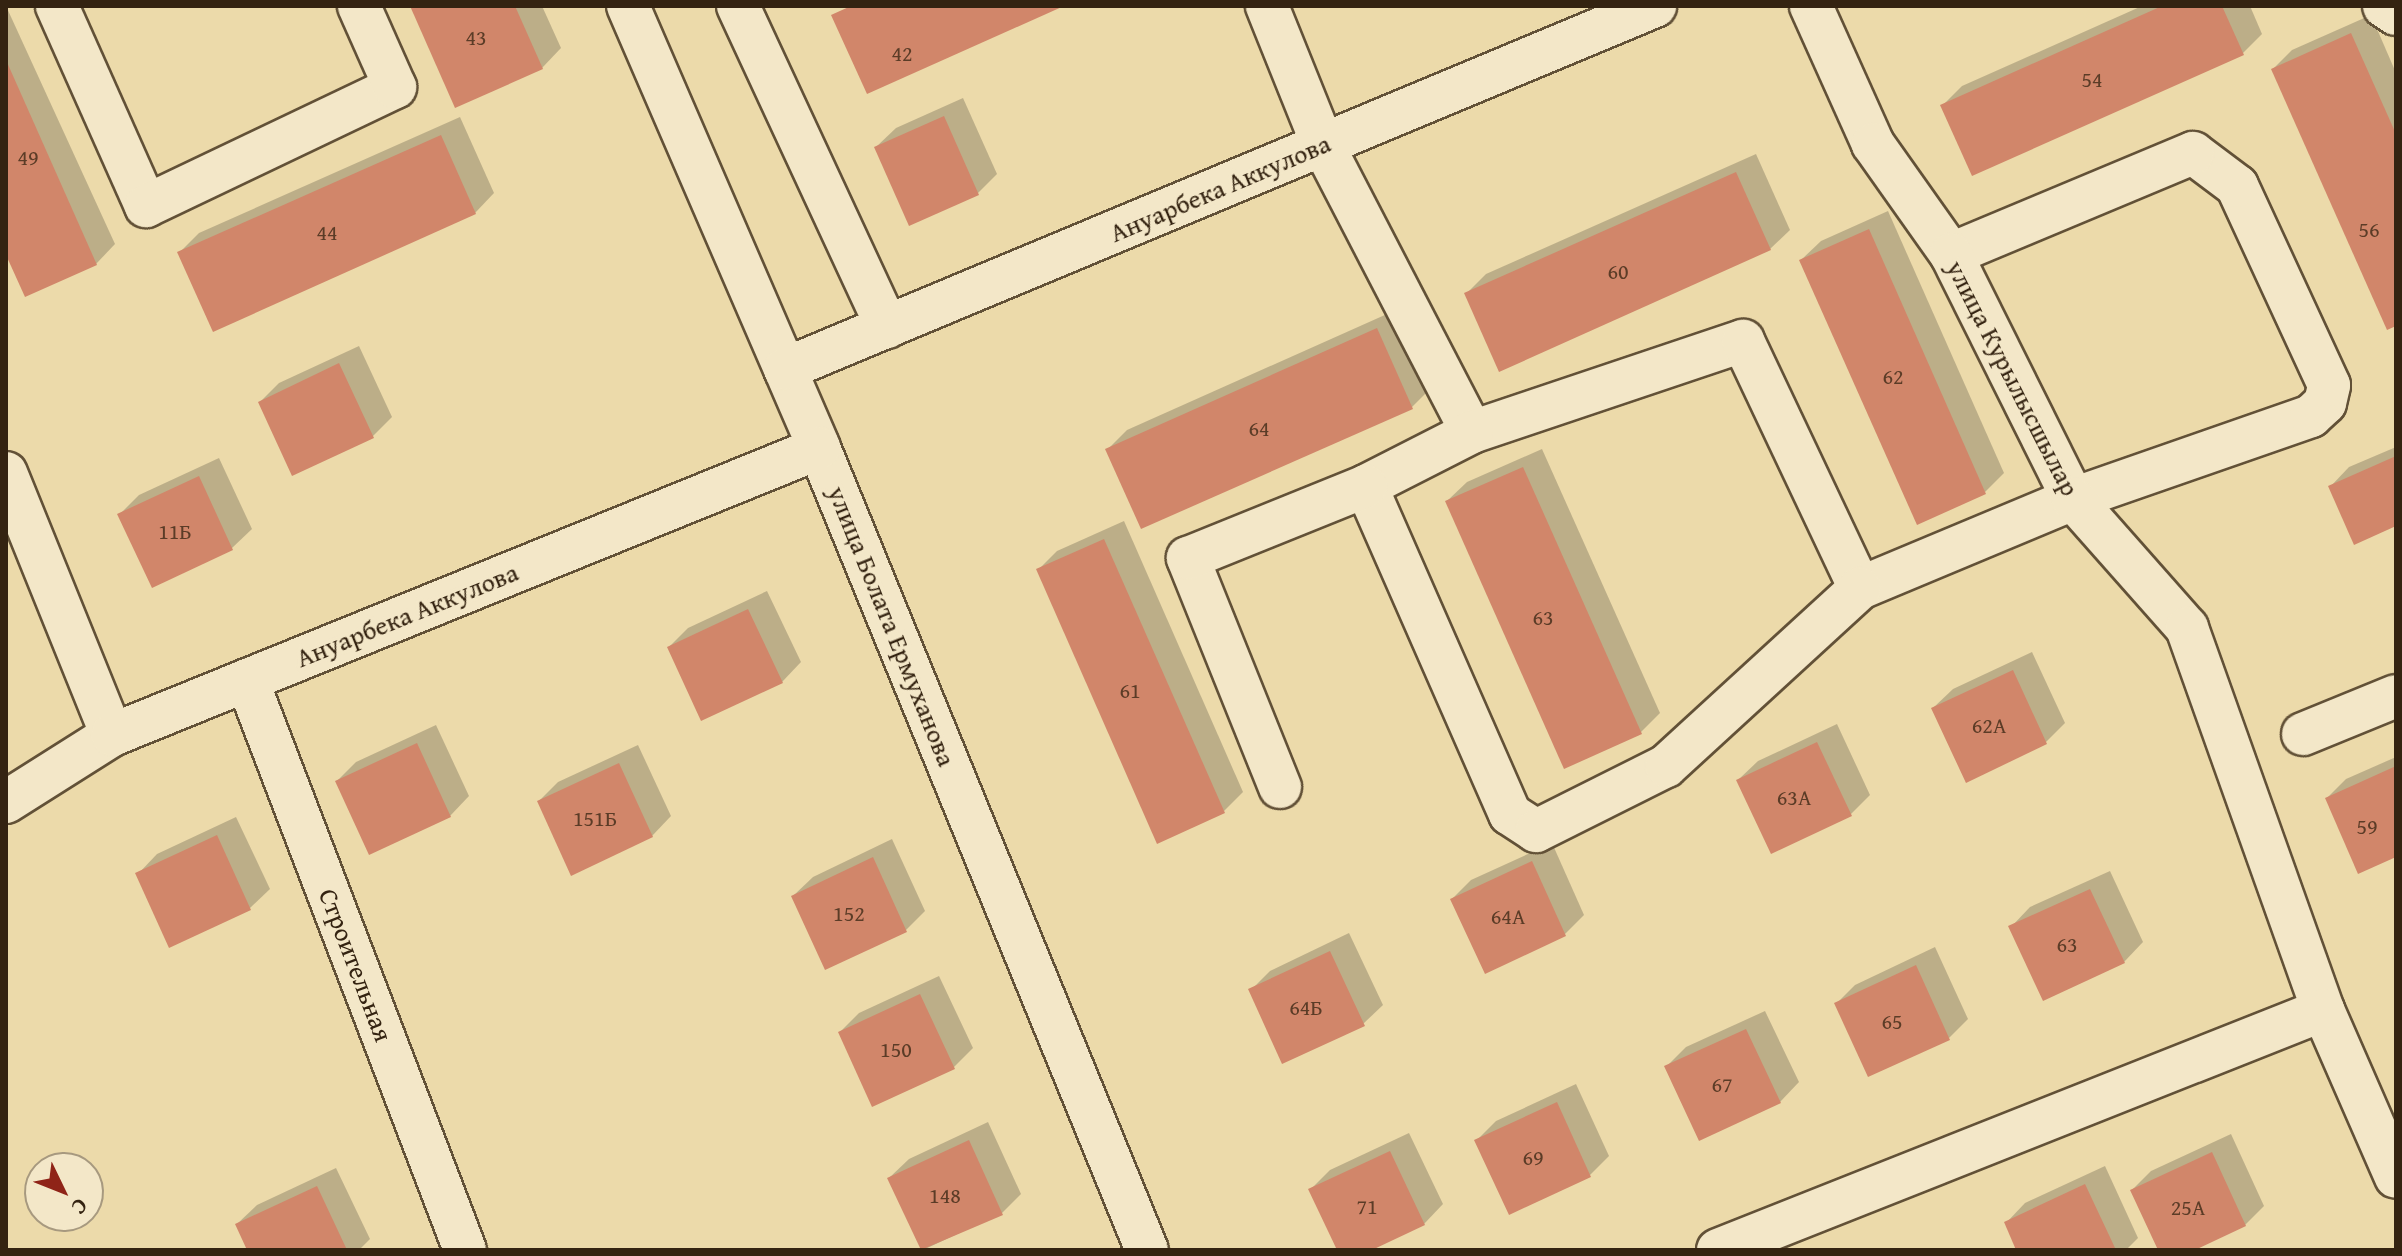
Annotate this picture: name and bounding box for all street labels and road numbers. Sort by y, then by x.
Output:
street label: Ануарбека Аккулова [1105,127,1335,249]
street label: улица Курылысшылар [1940,255,2086,501]
street label: улица Болата Ермуханова [821,481,963,771]
street label: Ануарбека Аккулова [291,556,523,674]
street label: Строительная [313,884,399,1046]

